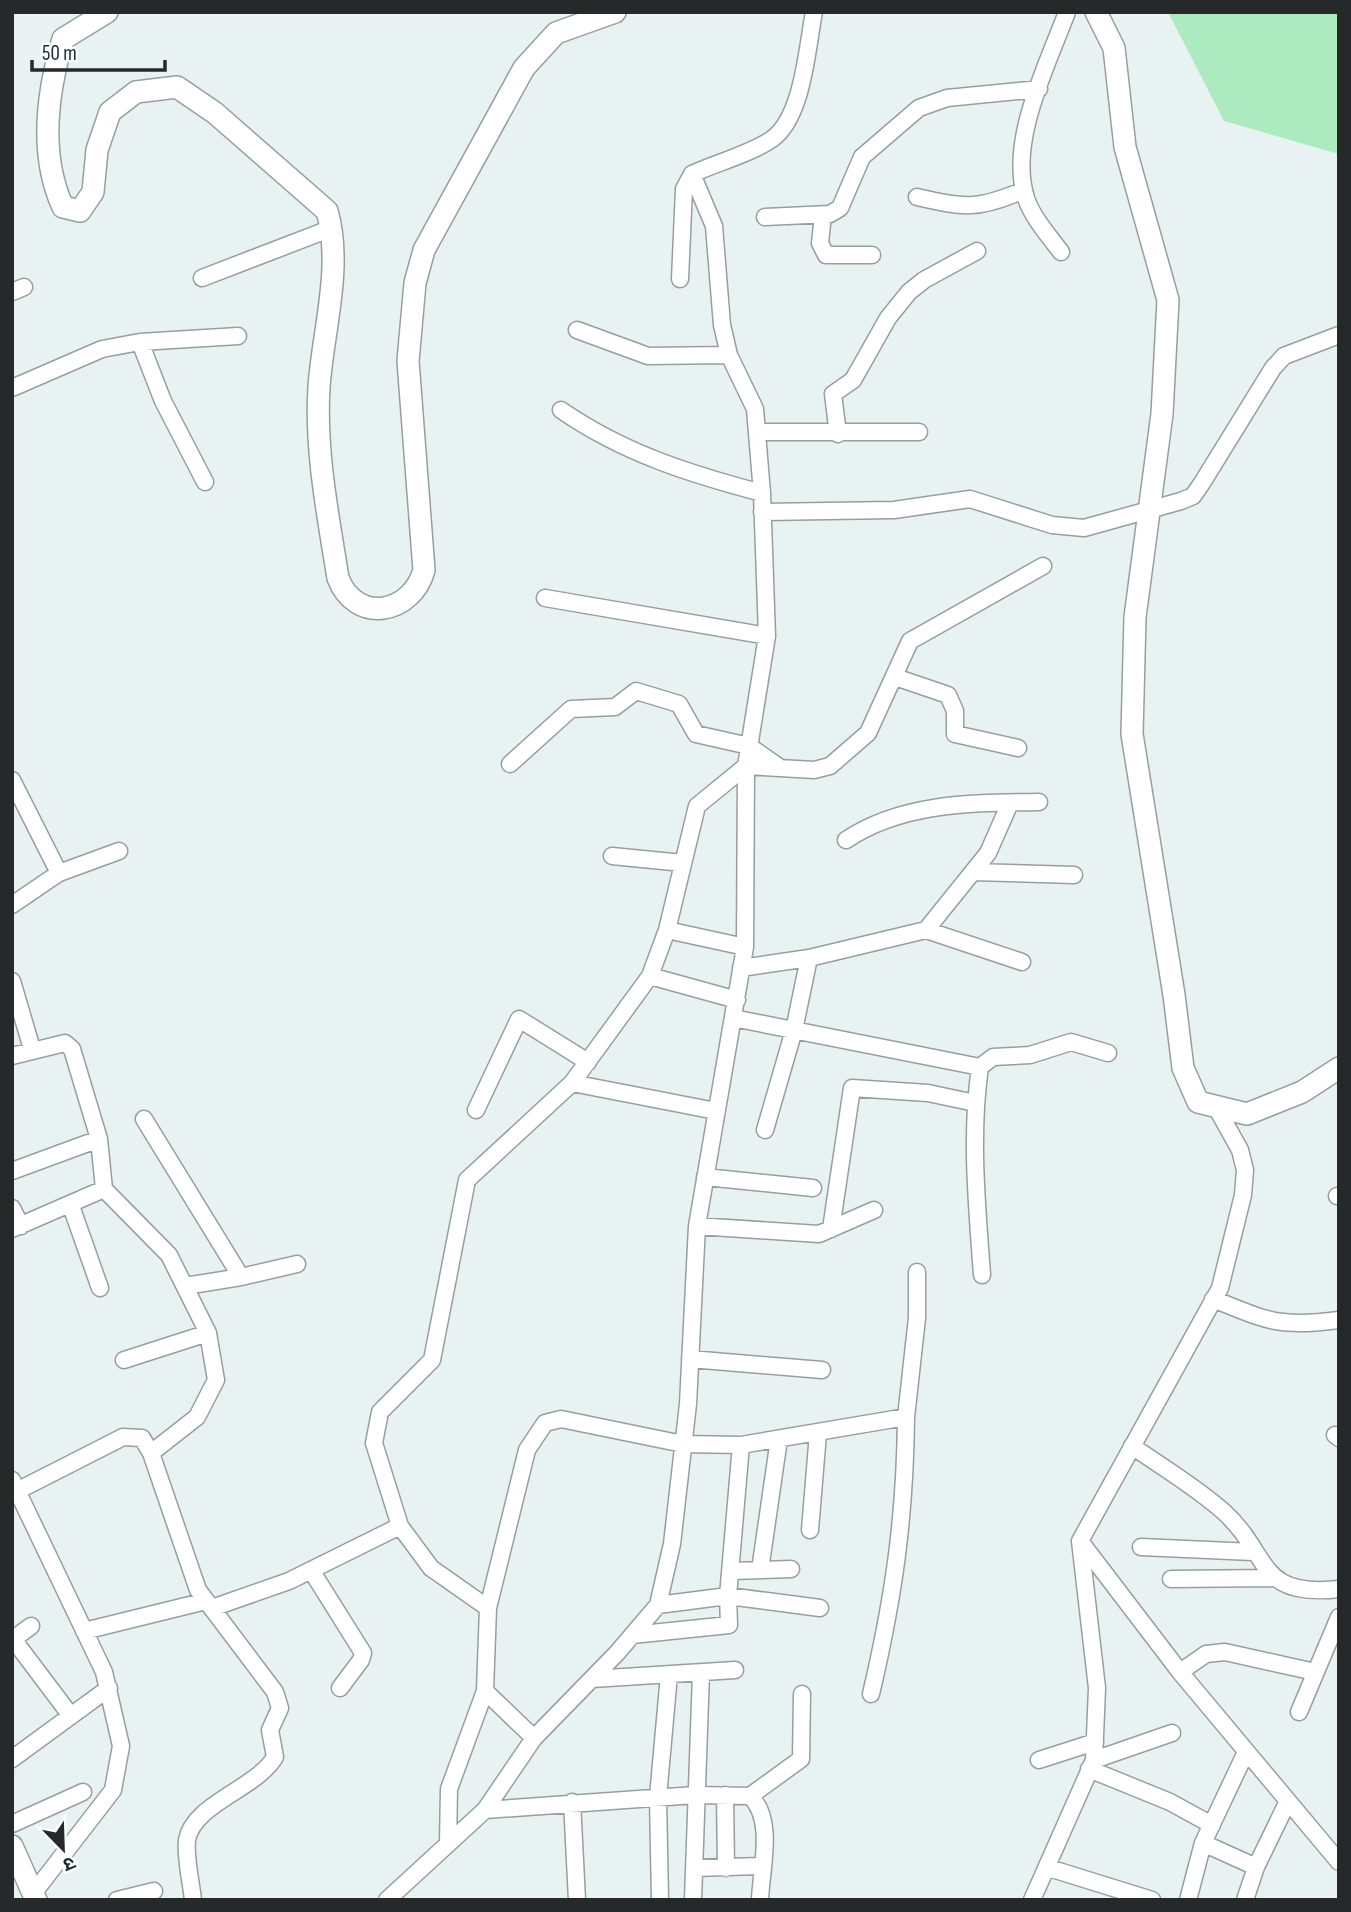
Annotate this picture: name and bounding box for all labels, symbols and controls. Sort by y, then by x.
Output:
scale bar [32,28,164,72]
text: 50 m [42,41,77,66]
north arrow [28,1814,98,1884]
text: उ [59,1851,79,1876]

